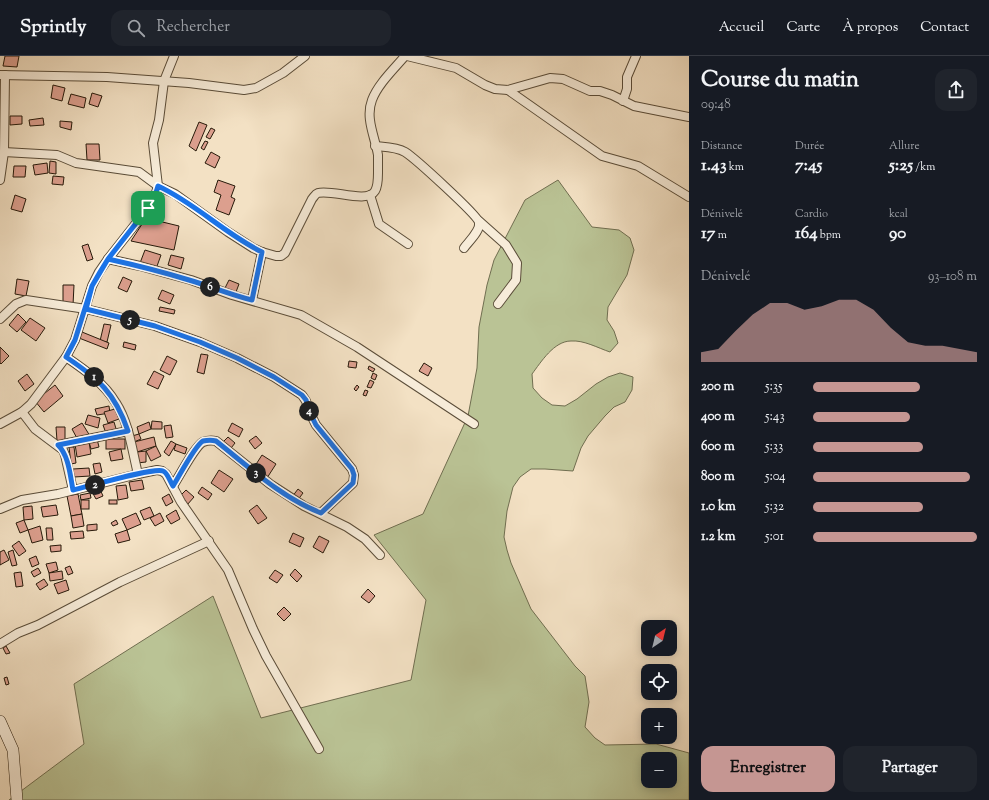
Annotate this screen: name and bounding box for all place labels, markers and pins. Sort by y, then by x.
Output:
pin [131,191,165,225]
pin: 6 [200,277,220,297]
pin: 5 [120,310,140,330]
pin: 1 [84,367,104,387]
pin: 4 [299,401,319,421]
pin: 3 [246,463,266,483]
pin: 2 [85,475,105,495]

